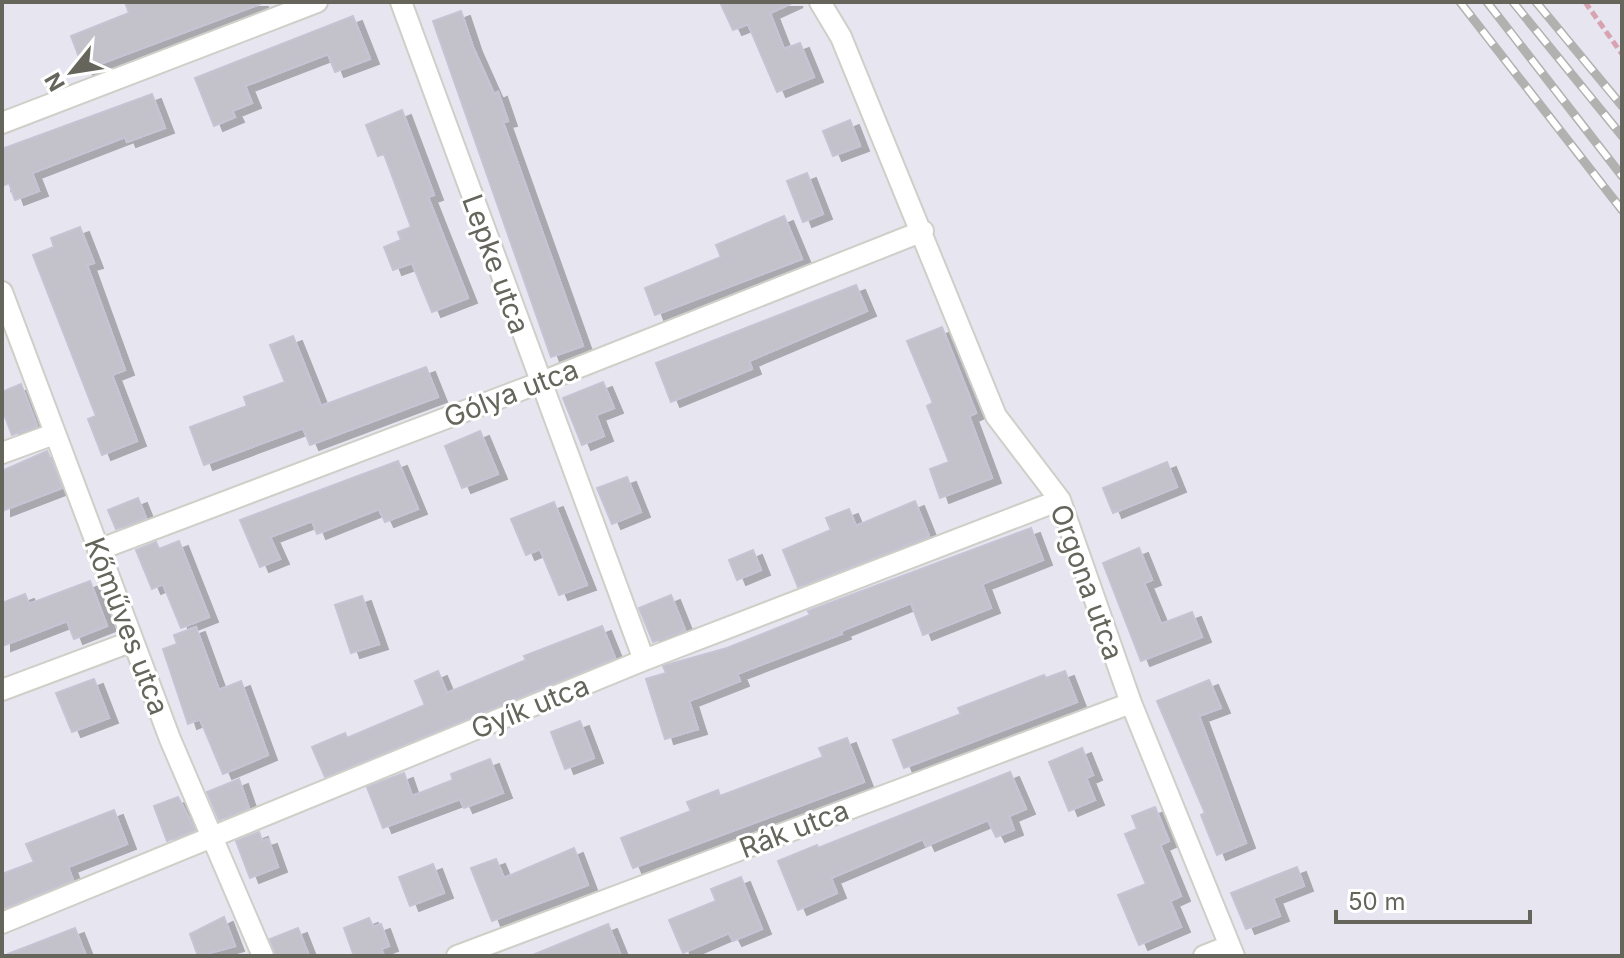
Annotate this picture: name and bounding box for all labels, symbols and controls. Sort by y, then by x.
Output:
north arrow [32,32,112,112]
text: N [39,68,70,96]
street label: Lepke utca [455,190,537,338]
street label: Gólya utca [439,352,583,434]
street label: Orgona utca [1043,500,1131,664]
street label: Kőműves utca [78,533,176,719]
street label: Gyík utca [466,668,594,746]
street label: Rák utca [735,793,853,865]
scale bar [1336,874,1530,924]
text: 50 m [1348,887,1406,916]

